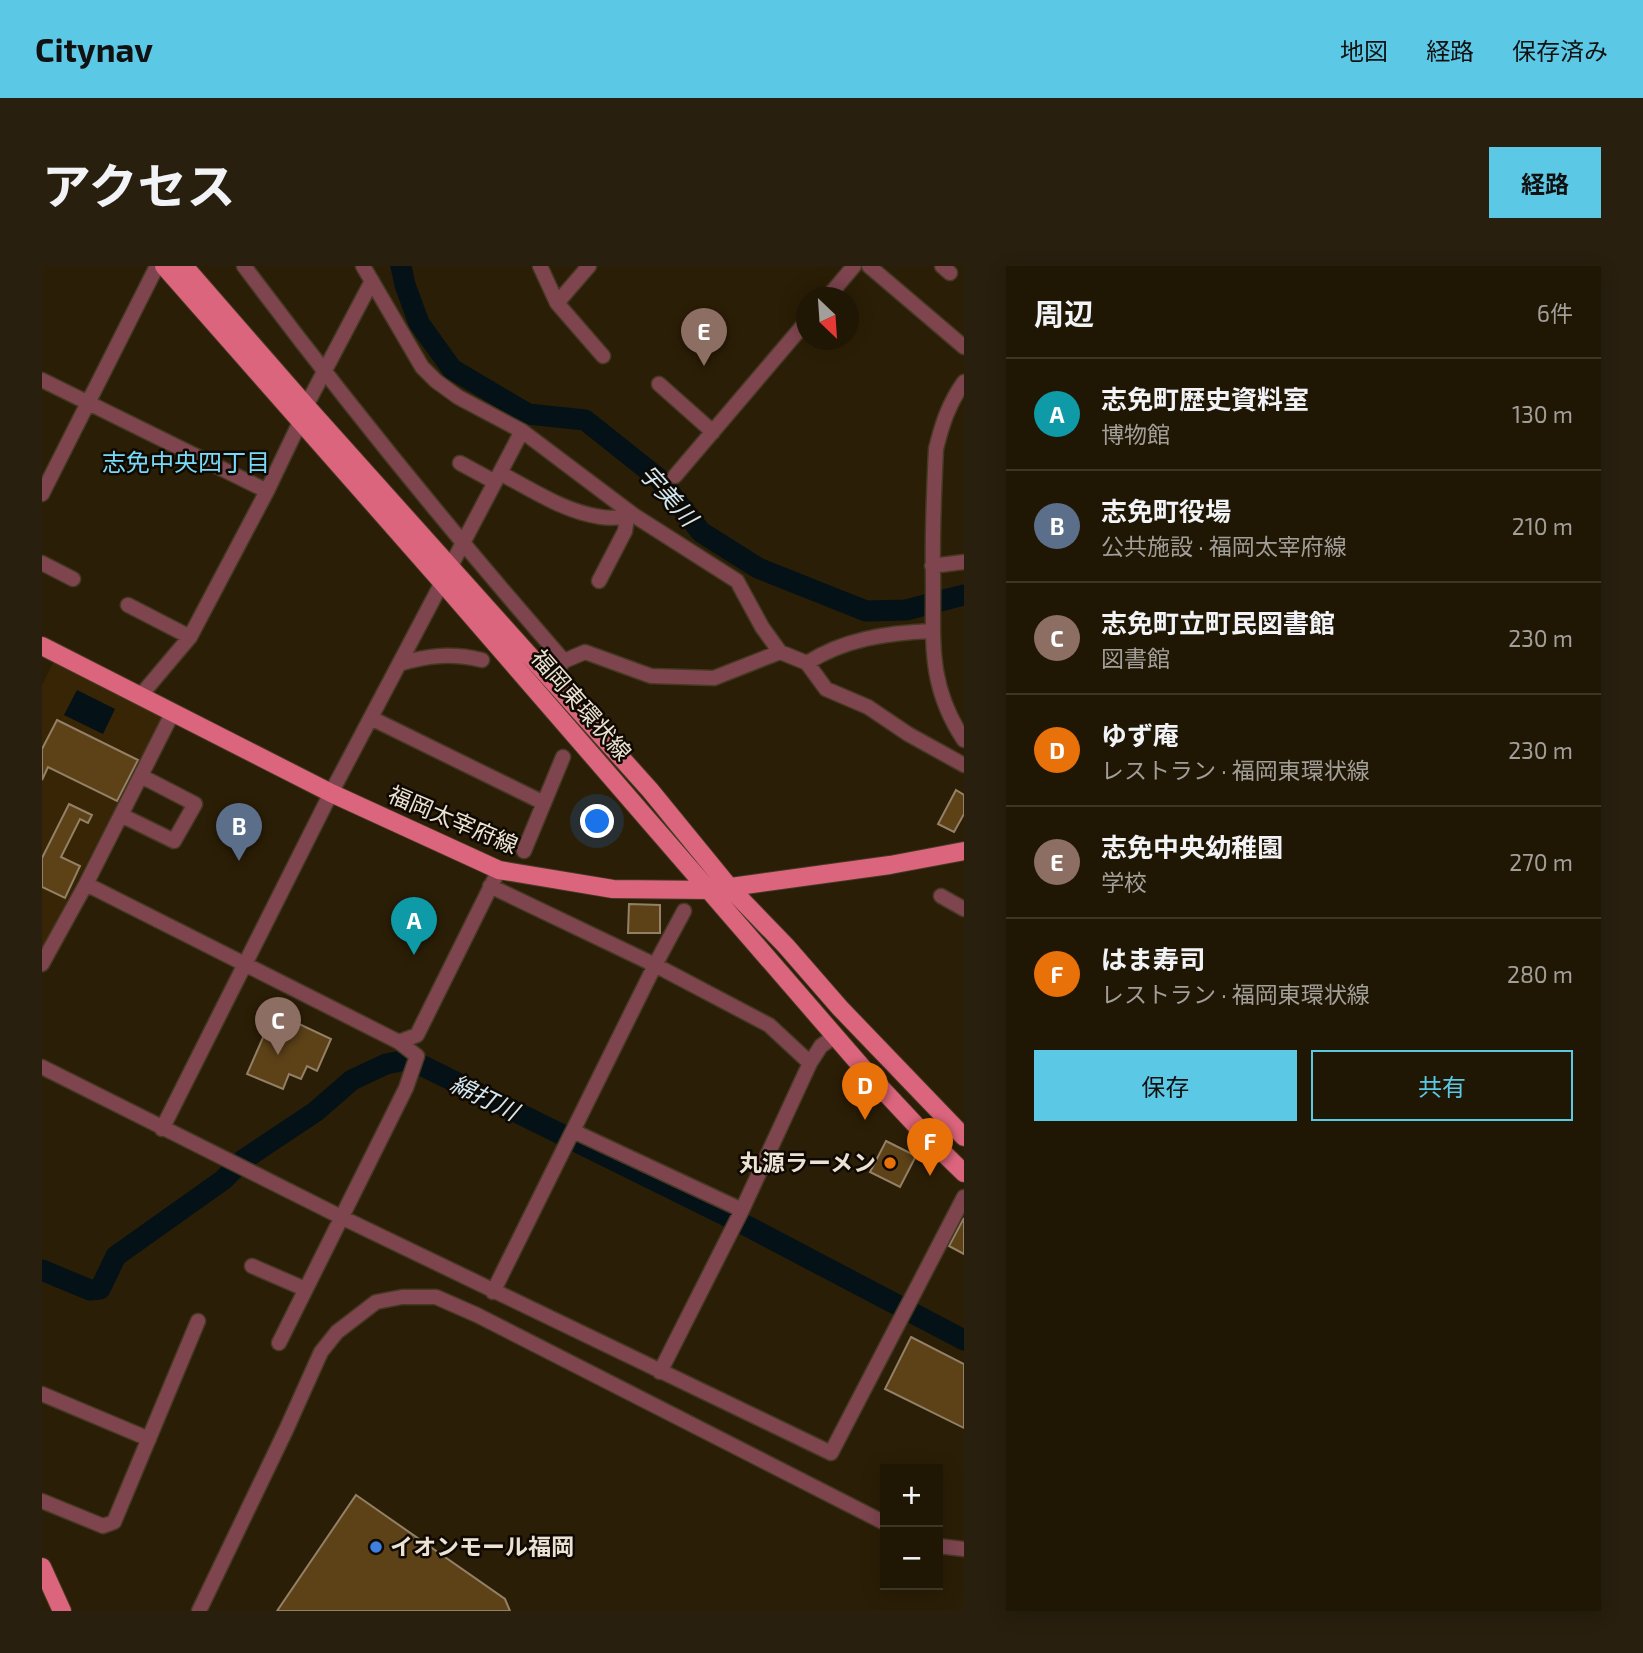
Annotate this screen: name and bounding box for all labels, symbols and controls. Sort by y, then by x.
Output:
text: Citynav [35,29,153,69]
text: 地図 [1340,36,1388,65]
text: 経路 [1426,36,1474,65]
text: 保存済み [1512,36,1608,65]
button: 経路 [1489,147,1601,218]
text: アクセス [42,155,236,214]
north arrow [796,287,859,350]
text: 周辺 [1034,295,1094,331]
text: 6件 [1537,299,1573,327]
pin: E [681,308,727,366]
text: 志免町歴史資料室 [1101,383,1309,414]
text: A [1049,400,1065,428]
text: 130 m [1512,400,1573,428]
text: 博物館 [1101,420,1170,448]
district label: 志免中央四丁目 [102,447,270,476]
water label: 宇美川 [634,459,706,534]
text: 志免町役場 [1101,495,1231,526]
text: B [1050,512,1064,540]
text: 210 m [1512,512,1573,540]
text: 公共施設 · 福岡太宰府線 [1101,532,1347,560]
text: 志免町立町民図書館 [1101,607,1335,638]
text: C [1050,624,1064,652]
text: 230 m [1508,624,1573,652]
street label: 福岡東環状線 [526,643,638,766]
text: 図書館 [1101,644,1170,672]
text: ゆず庵 [1101,719,1179,750]
text: D [1049,736,1065,764]
text: 230 m [1508,736,1573,764]
text: レストラン · 福岡東環状線 [1101,756,1370,784]
street label: 福岡太宰府線 [384,779,522,859]
pin: B [216,803,262,861]
your location [580,804,614,838]
text: 志免中央幼稚園 [1101,831,1283,862]
text: E [1050,848,1064,876]
text: 270 m [1509,848,1573,876]
text: 学校 [1101,868,1147,896]
pin: A [391,897,437,955]
text: はま寿司 [1101,943,1205,974]
text: F [1051,960,1063,988]
text: 280 m [1507,960,1573,988]
text: レストラン · 福岡東環状線 [1101,980,1370,1008]
pin: C [255,997,301,1055]
button: 保存 [1034,1050,1297,1121]
button: 共有 [1311,1050,1573,1121]
pin: D [842,1062,888,1120]
water label: 綿打川 [446,1068,526,1127]
pin: F [907,1118,953,1176]
place label: 丸源ラーメン [739,1148,876,1176]
marker: 丸源ラーメン [882,1155,898,1171]
map controls [880,1464,943,1590]
button: + [880,1464,943,1527]
button: − [880,1527,943,1590]
place label: イオンモール福岡 [390,1532,574,1560]
marker: イオンモール福岡 [368,1539,384,1555]

